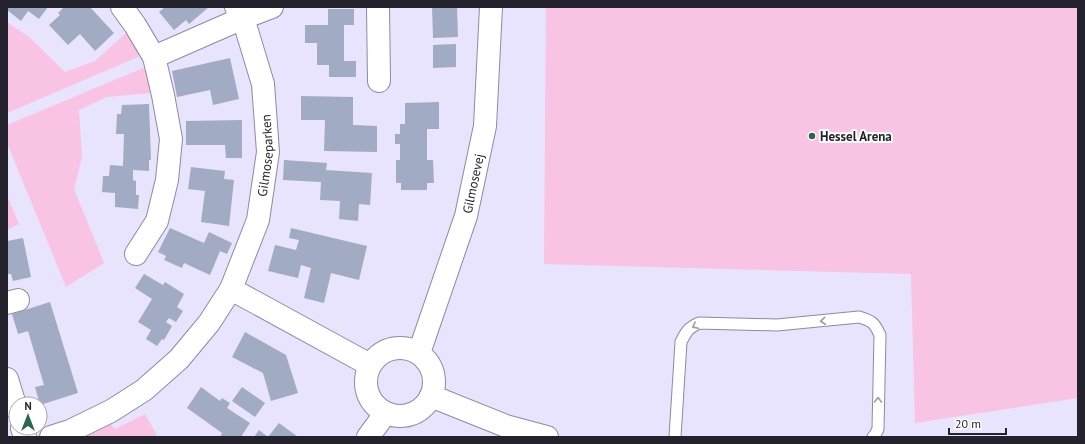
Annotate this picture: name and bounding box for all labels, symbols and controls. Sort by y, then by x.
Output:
street label: Gilmoseparken [254,114,277,198]
place label: Hessel Arena [820,128,892,145]
marker: Hessel Arena [807,131,817,141]
street label: Gilmosevej [459,152,488,215]
one-way arrow [820,316,826,325]
one-way arrow [692,321,699,329]
north arrow [8,396,48,436]
one-way arrow [874,397,882,403]
text: N [24,399,32,413]
scale bar [949,410,1006,436]
text: 20 m [955,416,981,431]

